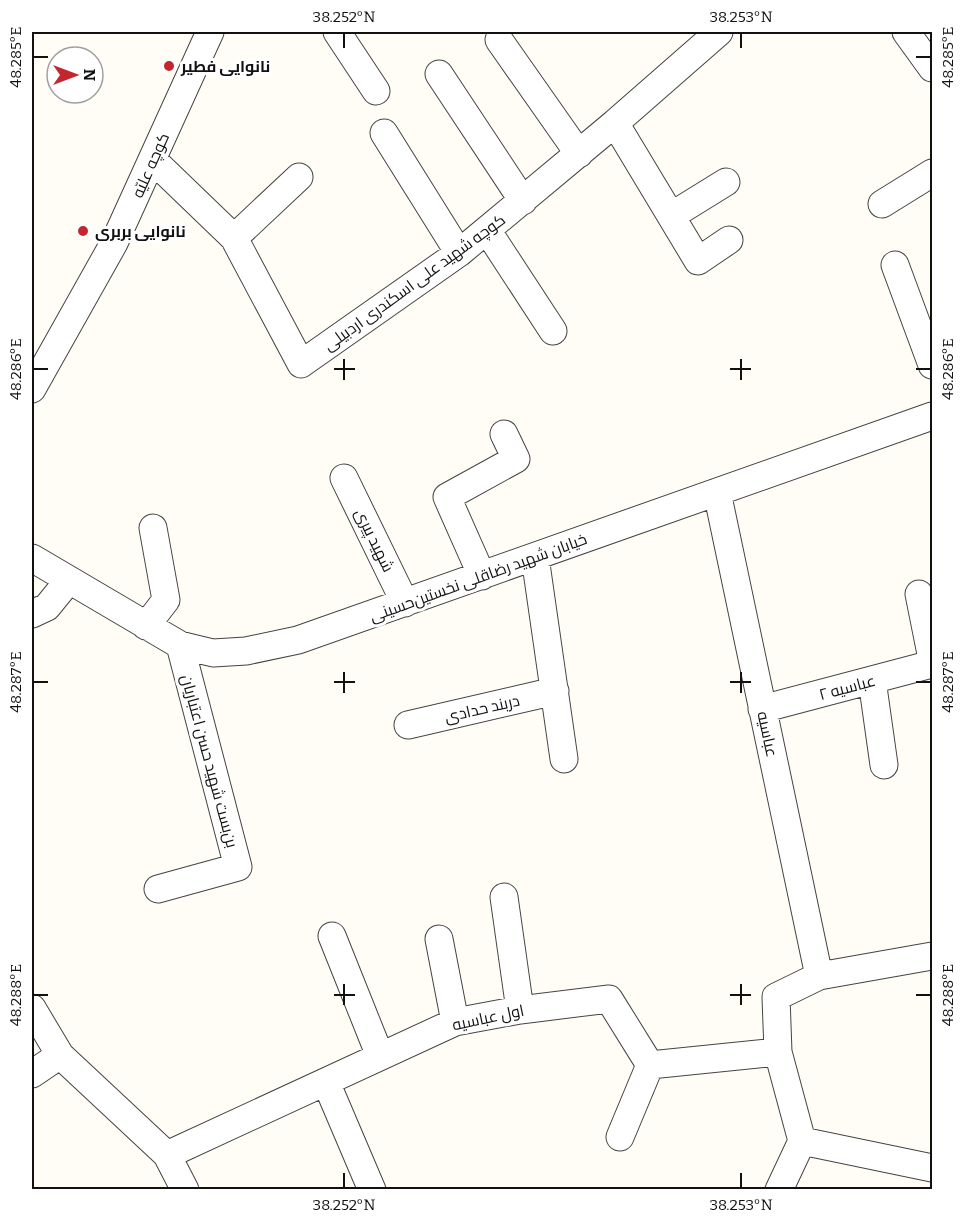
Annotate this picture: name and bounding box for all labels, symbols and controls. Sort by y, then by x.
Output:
text: 38.252°N [313,8,376,26]
text: 38.253°N [709,8,773,26]
text: 48.285°E [7,26,25,88]
text: 48.285°E [939,26,957,88]
north arrow [45,45,105,105]
place label: نانوایی فطیر [180,57,270,76]
marker: نانوایی فطیر [162,59,176,73]
text: N [80,69,99,81]
street label: کوچه علیّه [128,130,175,201]
street label: کوچه شهید علی اسکندری اردبیلی [320,210,510,356]
place label: نانوایی بربری [95,222,186,241]
marker: نانوایی بربری [76,224,90,238]
text: 48.286°E [7,338,25,400]
text: 48.286°E [939,338,957,400]
street label: شهید پیری [349,505,398,576]
street label: خیابان شهید رضاقلی نخستین‌حسینی [367,529,590,627]
text: 48.287°E [7,651,25,713]
text: 48.287°E [939,651,957,713]
street label: عباسیه ۲ [817,671,877,704]
street label: بن‌بست شهید حسن اعتباریان [176,672,242,850]
street label: دربند حدادی [443,691,522,727]
street label: عباسیه [753,710,782,759]
text: 48.288°E [7,964,25,1026]
text: 48.288°E [939,964,957,1026]
street label: اول عباسیه [450,1001,526,1035]
text: 38.252°N [313,1196,376,1214]
text: 38.253°N [709,1196,773,1214]

